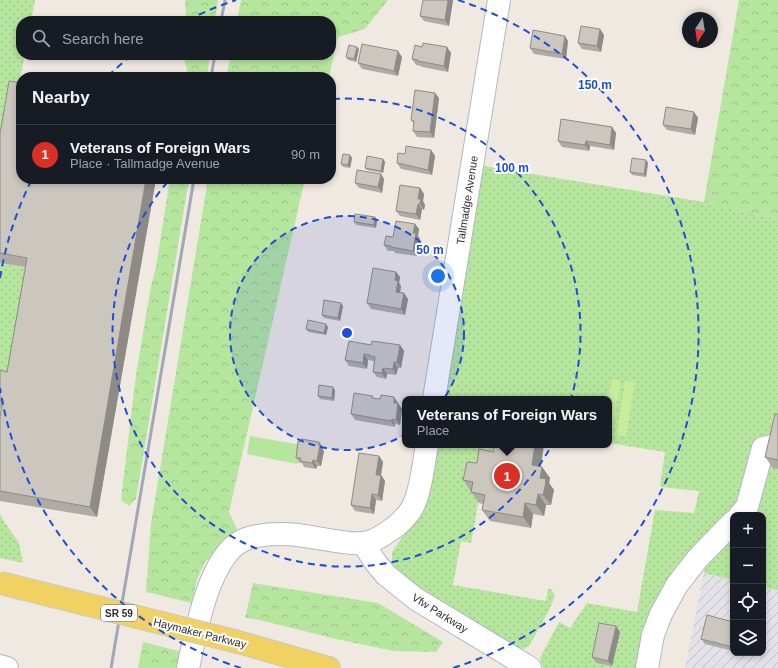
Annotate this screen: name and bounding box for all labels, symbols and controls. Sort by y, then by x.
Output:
north arrow [682,12,718,48]
search box [16,16,336,60]
icon: search [30,27,52,49]
text: Search here [62,30,144,47]
text: 150 m [578,78,612,92]
text: Nearby [32,88,90,107]
text: Veterans of Foreign Wars [70,139,250,156]
text: 1 [41,147,49,162]
text: 90 m [291,147,320,162]
street label: Tallmadge Avenue [454,155,480,245]
text: Place · Tallmadge Avenue [70,156,220,171]
text: 100 m [495,161,529,175]
text: 50 m [416,243,444,257]
your location [428,266,448,286]
centre of rings [340,326,354,340]
popup [402,396,612,448]
text: Veterans of Foreign Wars [417,406,597,423]
text: Place [417,423,449,438]
pin: 1 [494,461,520,491]
map controls [730,512,766,656]
button: + [730,512,766,548]
button: − [730,548,766,584]
button: locate [730,584,766,620]
street label: Vfw Parkway [410,591,471,635]
road number: SR 59 [101,605,137,621]
street label: Haymaker Parkway [152,616,248,650]
button: layers [730,620,766,656]

